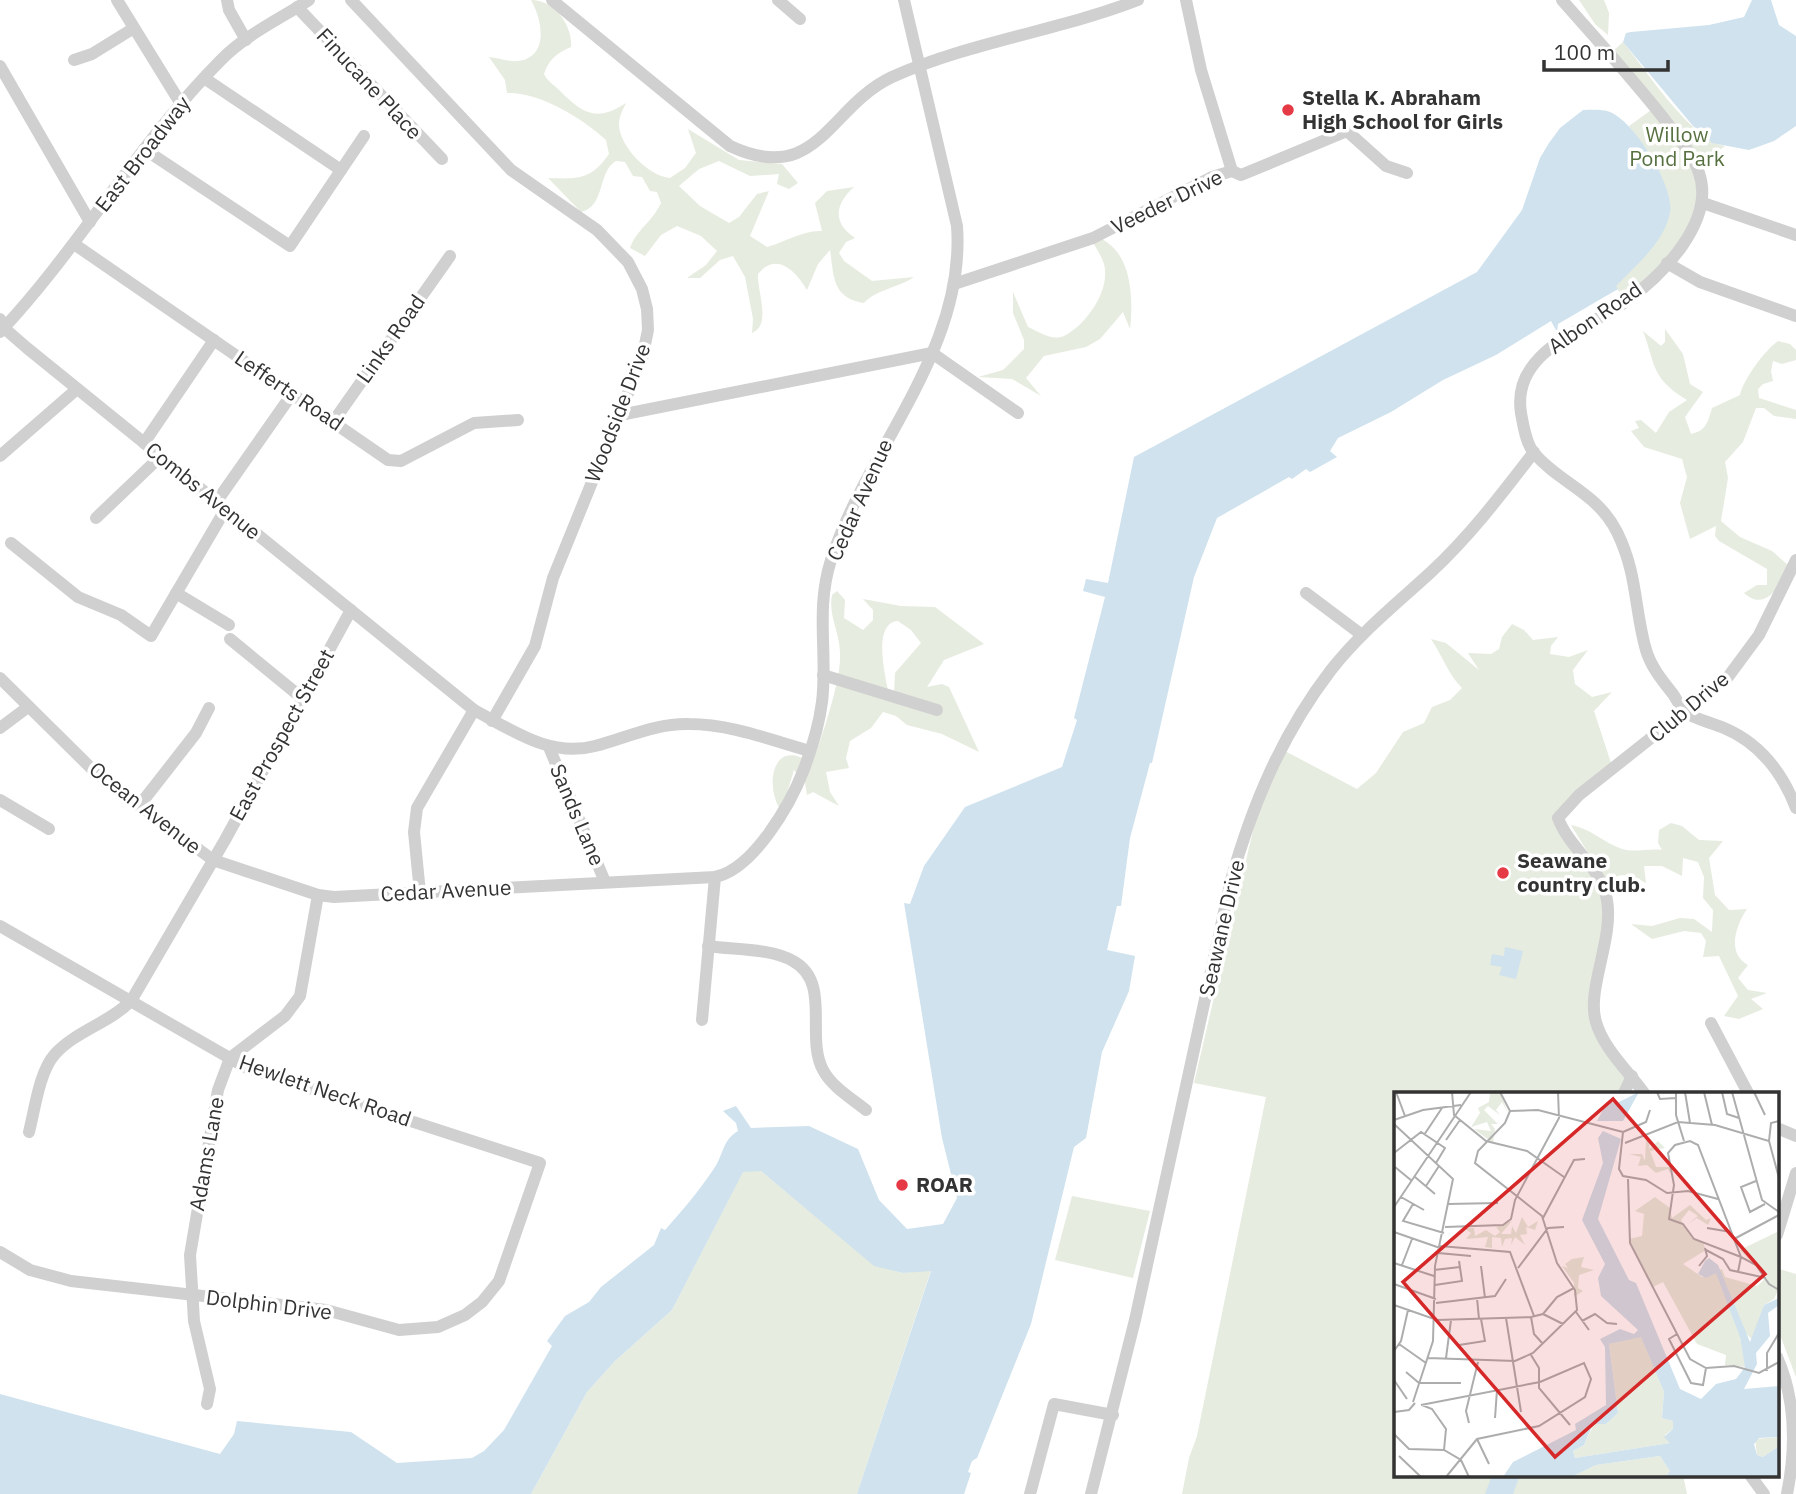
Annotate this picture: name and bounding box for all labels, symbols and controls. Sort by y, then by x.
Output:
street label: Finucane Place [311,22,429,145]
scale bar [1544,28,1668,72]
text: 100 m [1554,38,1615,66]
place label: Stella K. Abraham High School for Girls [1302,83,1503,135]
street label: East Broadway [88,89,197,217]
marker: Stella K. Abraham High School for Girls [1280,102,1296,118]
park label: Willow Pond Park [1629,120,1725,172]
street label: Veeder Drive [1106,162,1227,240]
street label: Albon Road [1542,275,1647,360]
street label: Links Road [349,289,431,388]
street label: Woodside Drive [578,339,656,486]
street label: Lefferts Road [230,343,349,437]
street label: Cedar Avenue [820,434,898,565]
street label: Combs Avenue [140,435,267,545]
street label: East Prospect Street [222,644,340,825]
street label: Club Drive [1642,664,1734,748]
street label: Ocean Avenue [84,755,207,860]
street label: Sands Lane [544,759,612,870]
place label: Seawane country club. [1517,846,1646,898]
street label: Seawane Drive [1192,857,1250,999]
marker: Seawane country club. [1495,865,1511,881]
street label: Cedar Avenue [380,873,512,907]
street label: Hewlett Neck Road [235,1047,415,1133]
inset map [1394,1092,1778,1476]
street label: Adams Lane [182,1094,230,1213]
place label: ROAR [916,1170,973,1198]
marker: ROAR [894,1177,910,1193]
street label: Dolphin Drive [205,1282,334,1326]

